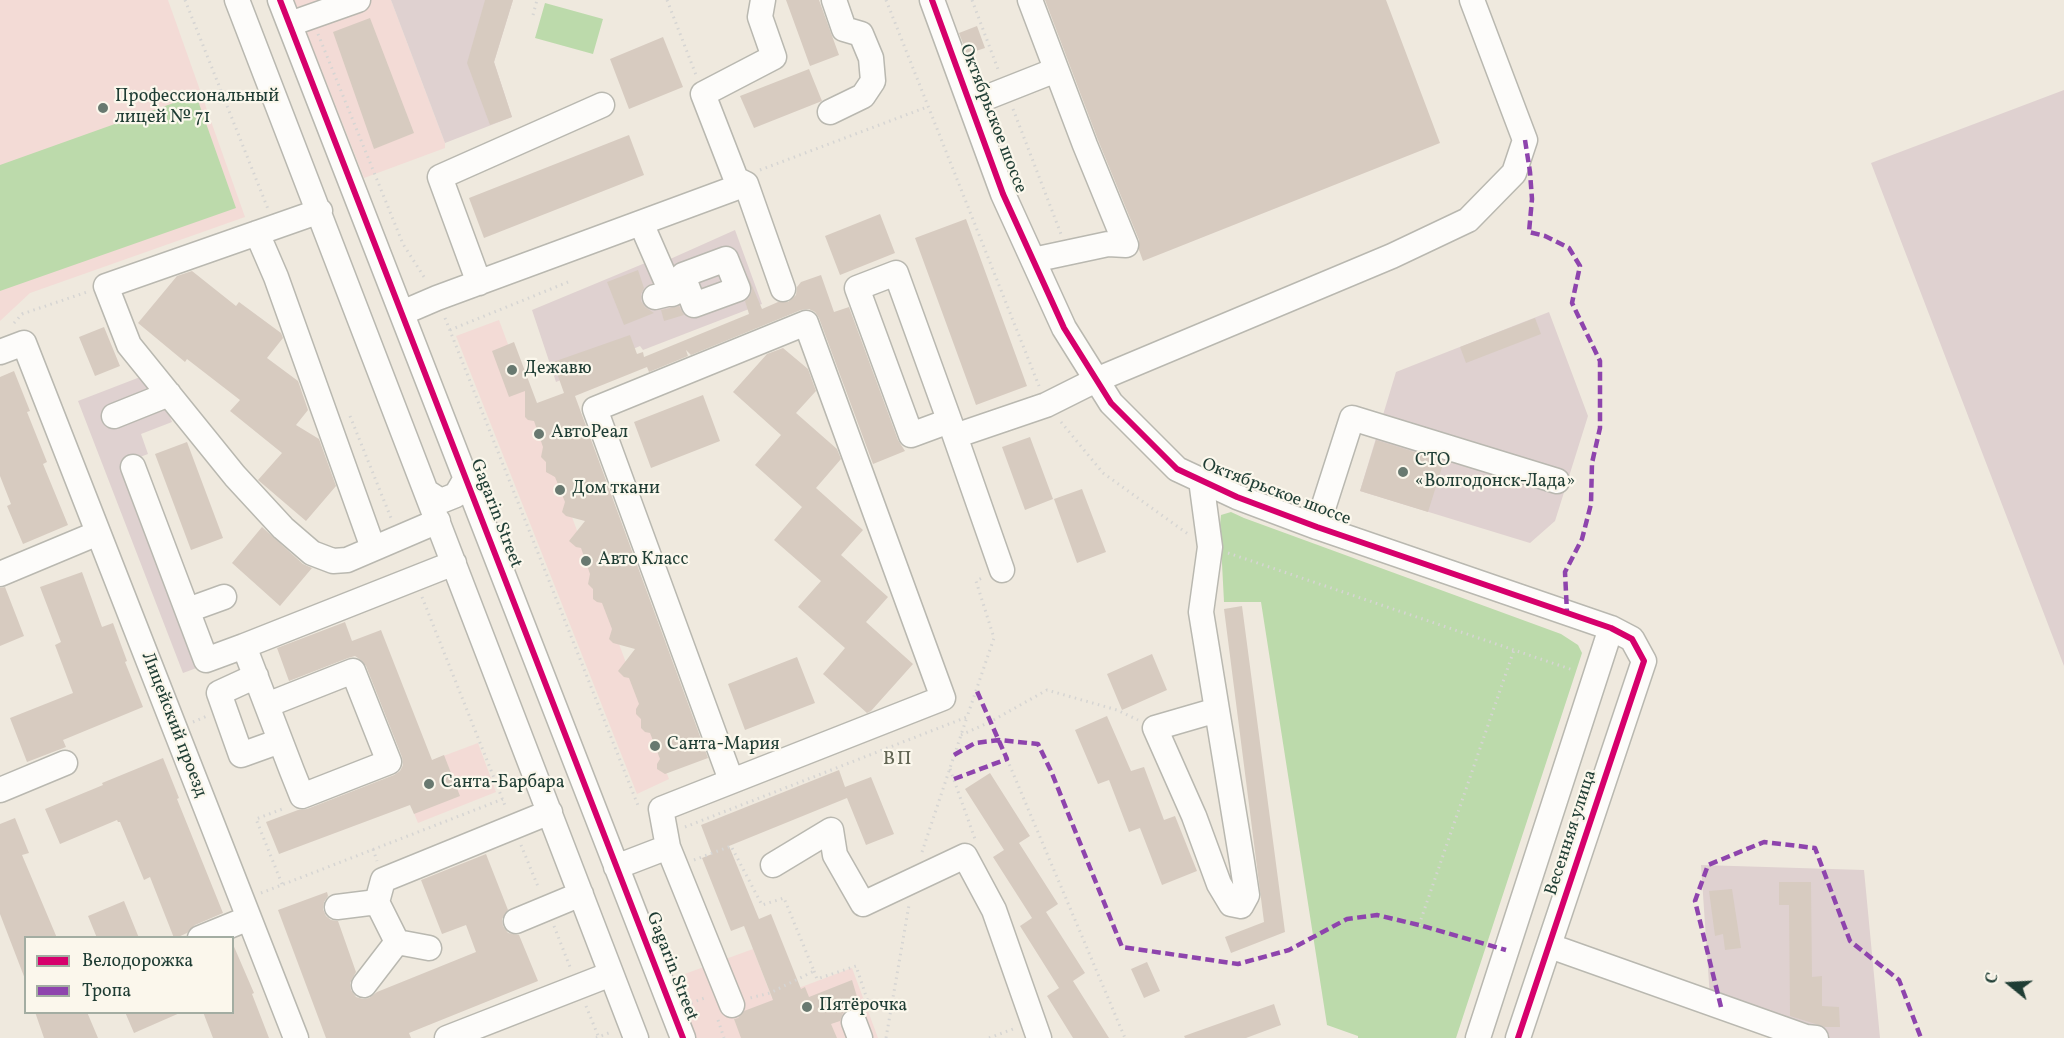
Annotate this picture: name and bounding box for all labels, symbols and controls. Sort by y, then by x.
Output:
street label: Октябрьское шоссе [954,41,1030,197]
place label: Профессиональный лицей № 71 [115,87,279,130]
marker: Профессиональный лицей № 71 [96,101,110,115]
place label: Дежавю [524,359,592,381]
marker: Дежавю [505,363,519,377]
place label: АвтоРеал [551,423,628,445]
marker: АвтоРеал [532,427,546,441]
place label: СТО «Волгодонск-Лада» [1415,451,1575,494]
street label: Октябрьское шоссе [1198,455,1354,531]
street label: Gagarin Street [464,457,526,571]
marker: СТО «Волгодонск-Лада» [1396,465,1410,479]
place label: Дом ткани [572,479,660,501]
marker: Дом ткани [553,483,567,497]
place label: Авто Класс [598,550,688,572]
marker: Авто Класс [579,554,593,568]
street label: Лицейский проезд [135,649,211,801]
place label: Санта-Мария [667,735,780,757]
marker: Санта-Мария [648,739,662,753]
district label: ВП [883,748,913,772]
street label: Весенняя улица [1542,768,1602,898]
place label: Санта-Барбара [441,773,565,795]
marker: Санта-Барбара [422,777,436,791]
street label: Gagarin Street [640,910,702,1024]
legend [24,936,234,1014]
text: Велодорожка [82,949,193,974]
north arrow [1980,954,2040,1014]
text: С [1981,970,2005,987]
text: Тропа [82,979,131,1004]
place label: Пятёрочка [819,996,907,1018]
marker: Пятёрочка [800,1000,814,1014]

